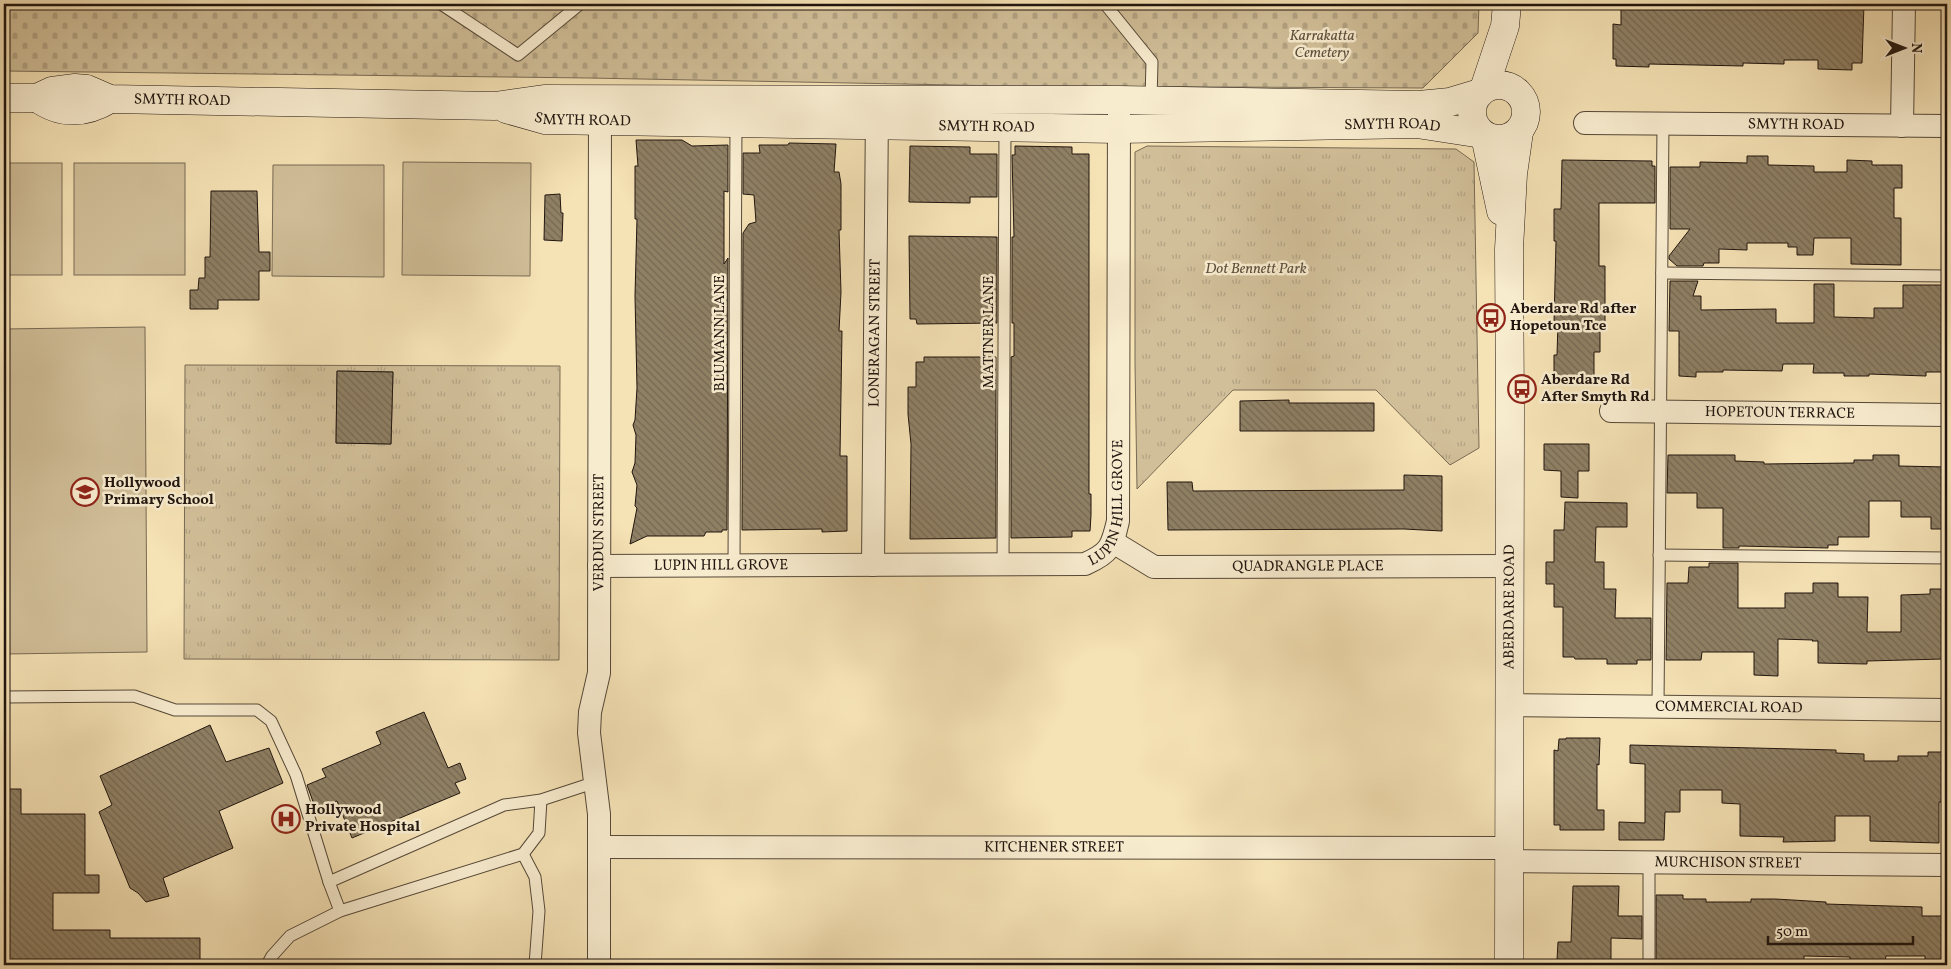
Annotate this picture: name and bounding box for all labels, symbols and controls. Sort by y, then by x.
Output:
north arrow [1878,22,1928,72]
park label: Karrakatta Cemetery [1289,26,1355,64]
text: N [1906,43,1925,53]
street label: SMYTH ROAD [134,89,231,112]
street label: SMYTH ROAD [532,107,631,132]
street label: SMYTH ROAD [1344,113,1442,138]
street label: SMYTH ROAD [1748,114,1844,136]
street label: SMYTH ROAD [938,116,1035,138]
street label: LONERAGAN STREET [864,259,886,407]
park label: Dot Bennett Park [1205,259,1307,280]
street label: BLUMANN LANE [710,275,731,391]
street label: MATTNER LANE [979,275,1000,389]
place label: Aberdare Rd after Hopetoun Tce [1510,299,1636,337]
bus stop icon: Aberdare Rd after Hopetoun Tce [1476,303,1506,333]
place label: Aberdare Rd After Smyth Rd [1541,370,1649,408]
bus stop icon: Aberdare Rd After Smyth Rd [1507,374,1537,404]
street label: HOPETOUN TERRACE [1705,402,1855,424]
street label: LUPIN HILL GROVE [1085,439,1129,571]
place label: Hollywood Primary School [104,473,214,511]
street label: VERDUN STREET [589,474,610,592]
school or university icon: Hollywood Primary School [70,477,100,507]
street label: ABERDARE ROAD [1499,544,1520,670]
street label: LUPIN HILL GROVE [654,555,788,576]
street label: QUADRANGLE PLACE [1232,556,1384,577]
street label: COMMERCIAL ROAD [1655,696,1803,719]
place label: Hollywood Private Hospital [305,800,420,838]
hospital icon: Hollywood Private Hospital [271,804,301,834]
street label: KITCHENER STREET [984,837,1124,858]
street label: MURCHISON STREET [1654,852,1802,874]
scale bar [1768,914,1914,946]
text: 50 m [1776,922,1808,943]

